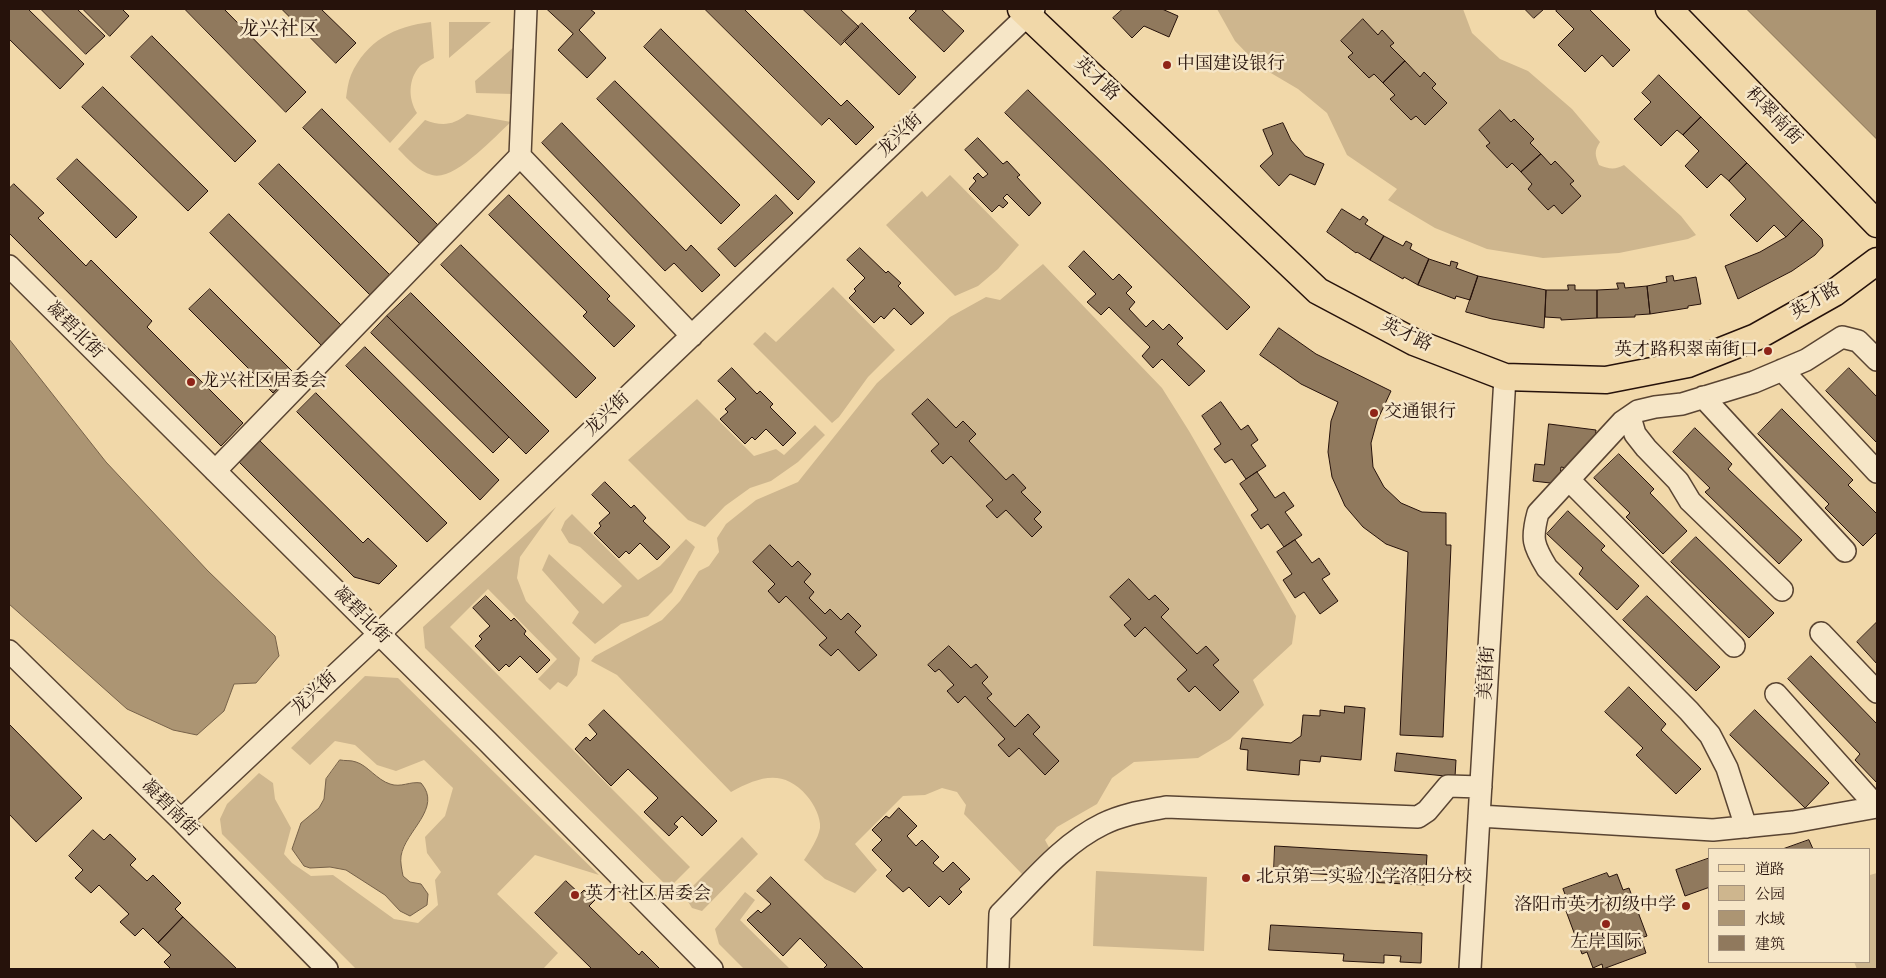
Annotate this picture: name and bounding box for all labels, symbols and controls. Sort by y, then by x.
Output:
district label: 龙兴社区 [239,19,319,43]
street label: 英才路 [1069,54,1123,106]
place label: 中国建设银行 [1177,54,1285,76]
marker: 中国建设银行 [1161,59,1173,71]
street label: 积翠南街 [1740,84,1806,150]
street label: 龙兴街 [874,109,928,163]
street label: 英才路 [1787,279,1845,325]
street label: 凝碧北街 [41,298,107,364]
street label: 英才路 [1377,315,1435,357]
place label: 英才路积翠南街口 [1614,340,1758,362]
marker: 英才路积翠南街口 [1762,345,1774,357]
place label: 龙兴社区居委会 [201,371,327,393]
marker: 龙兴社区居委会 [185,376,197,388]
street label: 龙兴街 [581,388,635,442]
place label: 交通银行 [1384,402,1456,424]
marker: 交通银行 [1368,407,1380,419]
street label: 凝碧北街 [328,583,394,649]
street label: 美茵街 [1476,645,1500,701]
street label: 龙兴街 [288,668,342,720]
street label: 凝碧南街 [136,776,202,842]
legend [1708,848,1871,963]
text: 道路 [1755,860,1785,879]
place label: 北京第二实验小学洛阳分校 [1256,867,1472,889]
marker: 北京第二实验小学洛阳分校 [1240,872,1252,884]
place label: 英才社区居委会 [585,884,711,906]
text: 公园 [1755,885,1785,904]
marker: 英才社区居委会 [569,889,581,901]
place label: 洛阳市英才初级中学 [1514,895,1676,917]
marker: 洛阳市英才初级中学 [1680,900,1692,912]
text: 水域 [1755,910,1785,929]
marker: 左岸国际 [1600,918,1612,930]
place label: 左岸国际 [1570,932,1642,954]
text: 建筑 [1755,935,1785,954]

